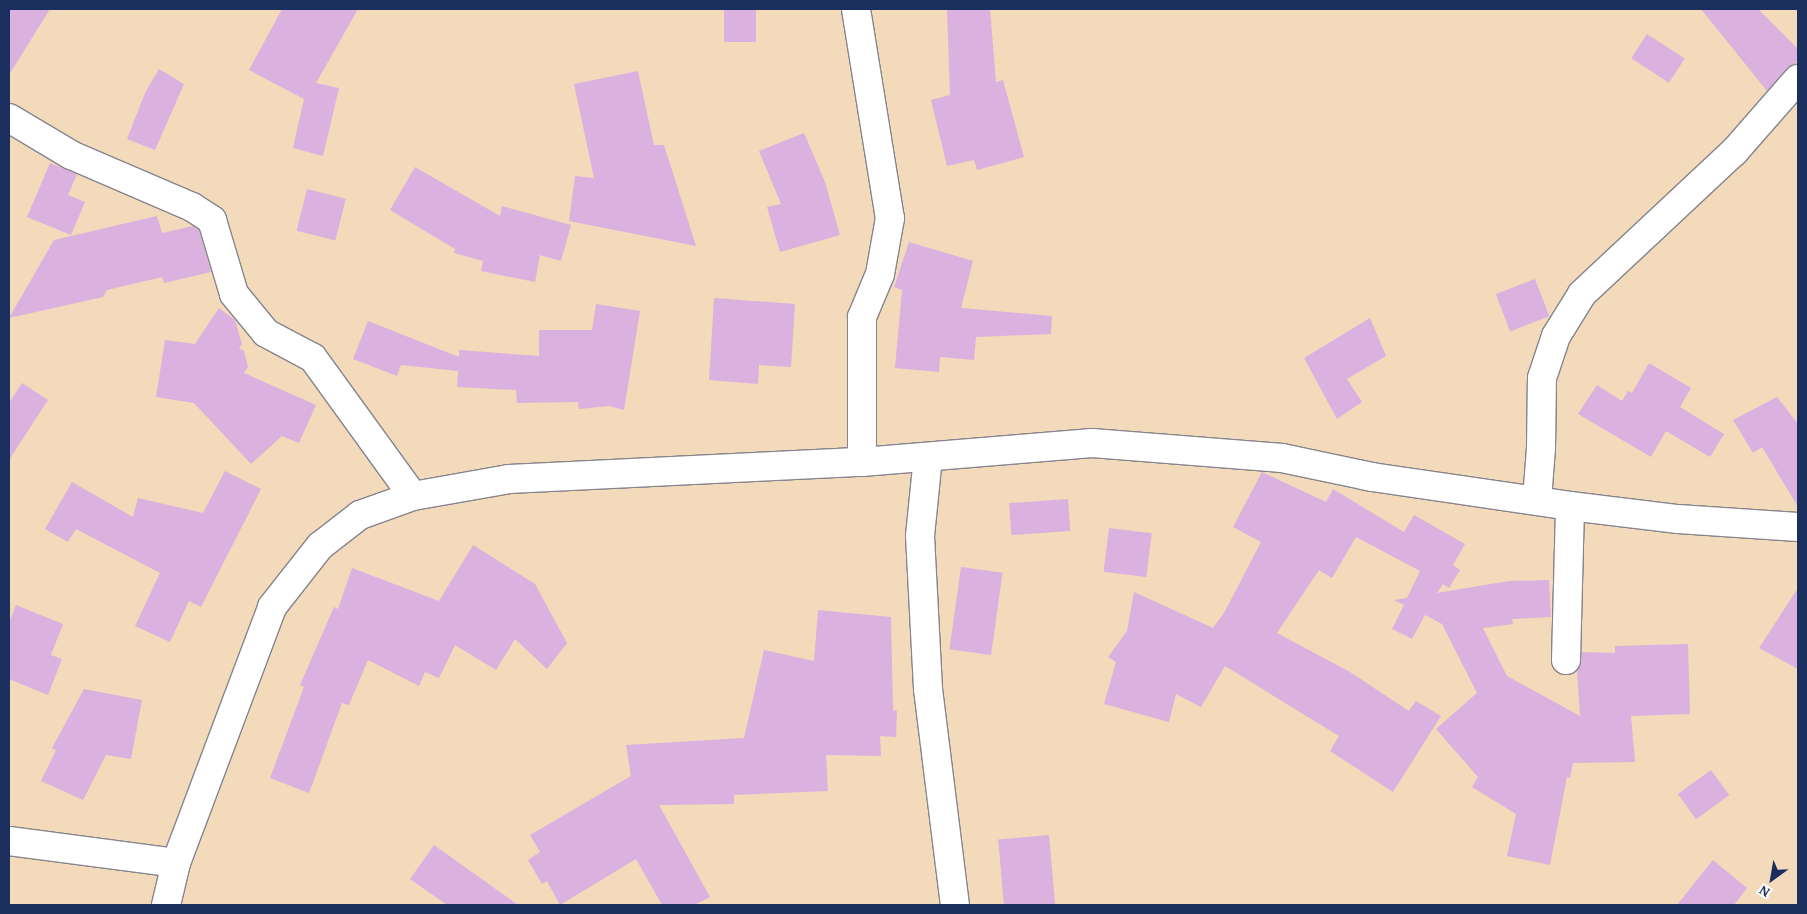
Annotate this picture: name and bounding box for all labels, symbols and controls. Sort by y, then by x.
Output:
north arrow [1747,854,1797,904]
text: N [1755,881,1773,903]

